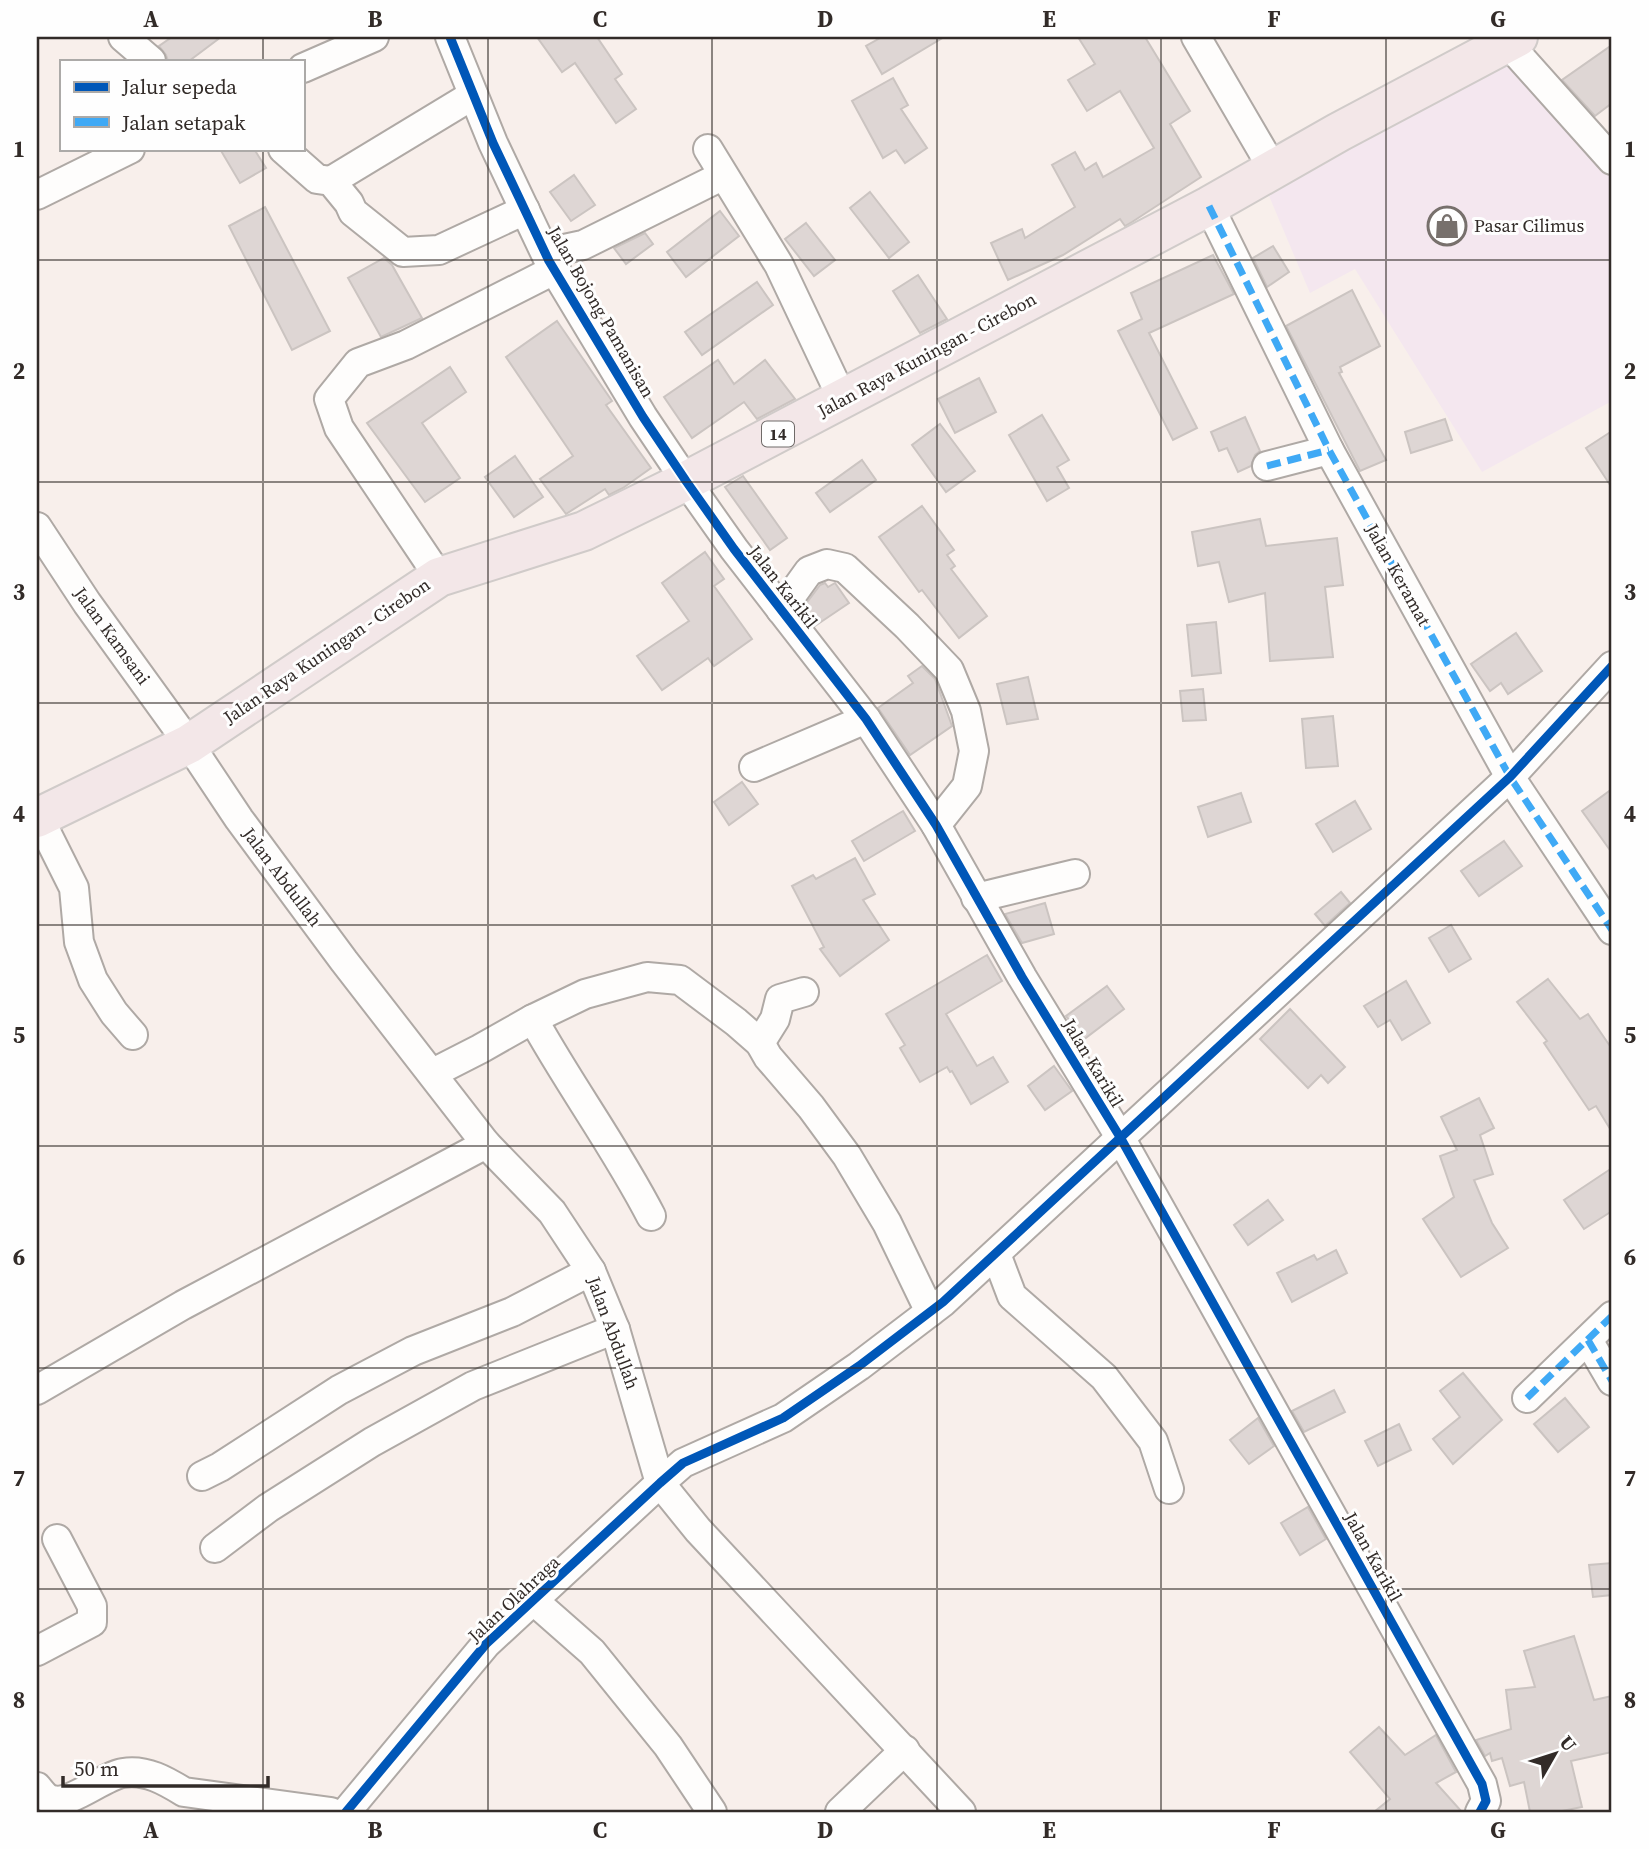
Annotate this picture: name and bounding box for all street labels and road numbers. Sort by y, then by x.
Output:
street label: Jalan Bojong Pamanisan [542,220,661,402]
street label: Jalan Raya Kuningan - Cirebon [812,286,1041,423]
road number: 14 [762,422,794,446]
street label: Jalan Keramat [1360,518,1437,631]
street label: Jalan Karikil [742,539,824,633]
street label: Jalan Raya Kuningan - Cirebon [218,572,435,730]
street label: Jalan Kamsani [68,581,156,690]
street label: Jalan Abdullah [236,821,328,932]
street label: Jalan Karikil [1057,1013,1130,1112]
street label: Jalan Abdullah [581,1272,645,1393]
street label: Jalan Karikil [1338,1506,1408,1606]
street label: Jalan Olahraga [462,1549,566,1648]

